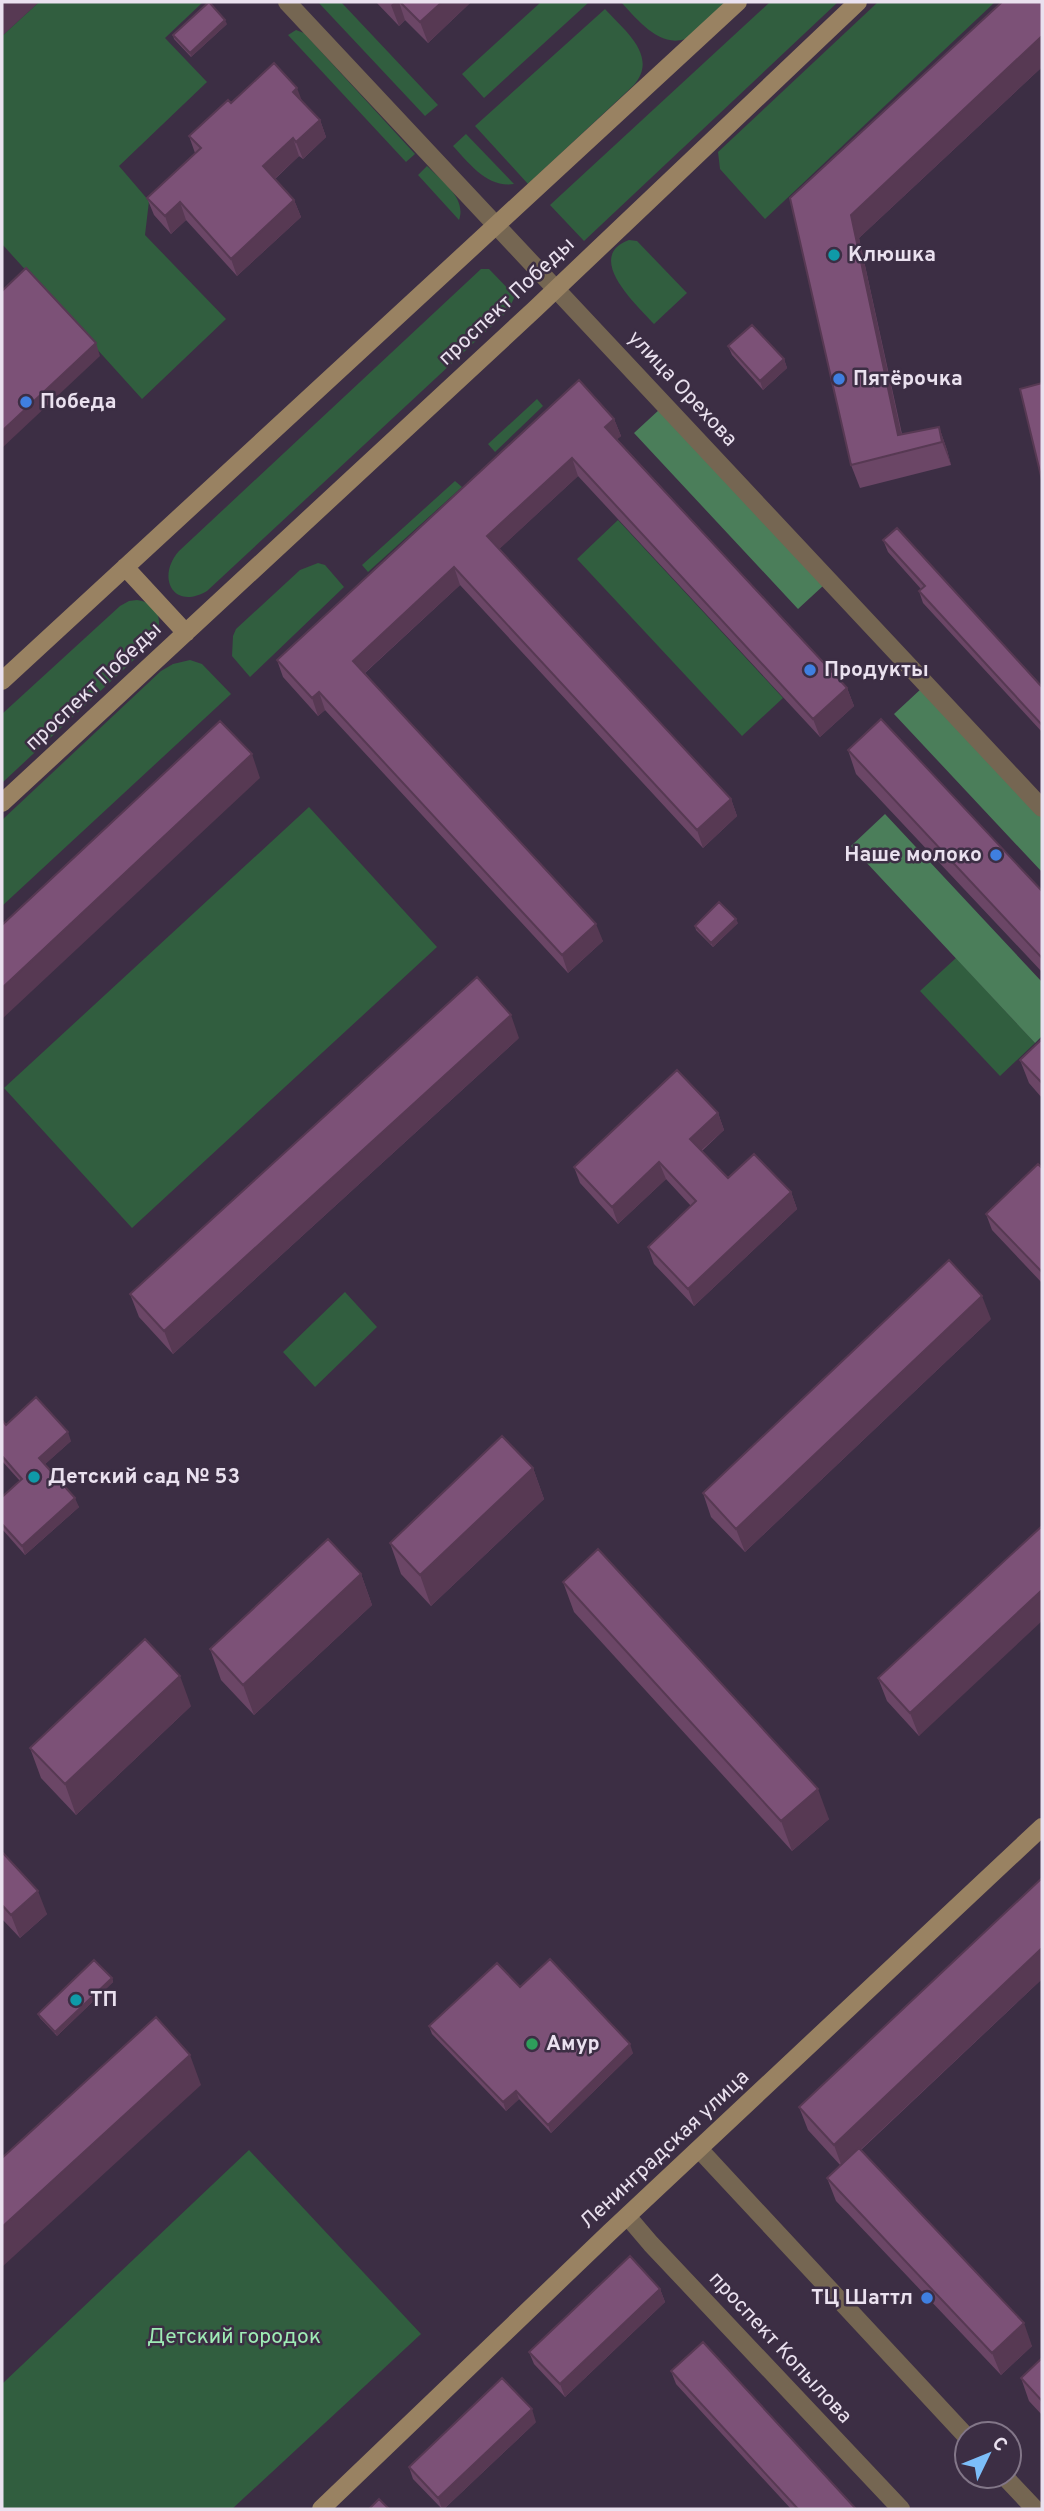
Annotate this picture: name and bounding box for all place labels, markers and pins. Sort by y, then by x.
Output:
place label: Клюшка [848,242,936,269]
marker: Клюшка [826,247,842,263]
place label: Пятёрочка [853,366,963,393]
marker: Пятёрочка [831,371,847,387]
place label: Победа [40,389,116,416]
marker: Победа [18,394,34,410]
place label: Продукты [824,657,929,684]
marker: Продукты [802,662,818,678]
place label: Наше молоко [844,842,982,869]
marker: Наше молоко [988,847,1004,863]
place label: Детский сад № 53 [48,1464,240,1491]
marker: Детский сад № 53 [26,1469,42,1485]
place label: ТП [90,1987,118,2014]
marker: ТП [68,1992,84,2008]
place label: Амур [546,2031,600,2058]
marker: Амур [524,2036,540,2052]
place label: ТЦ Шаттл [811,2285,913,2312]
marker: ТЦ Шаттл [919,2290,935,2306]

